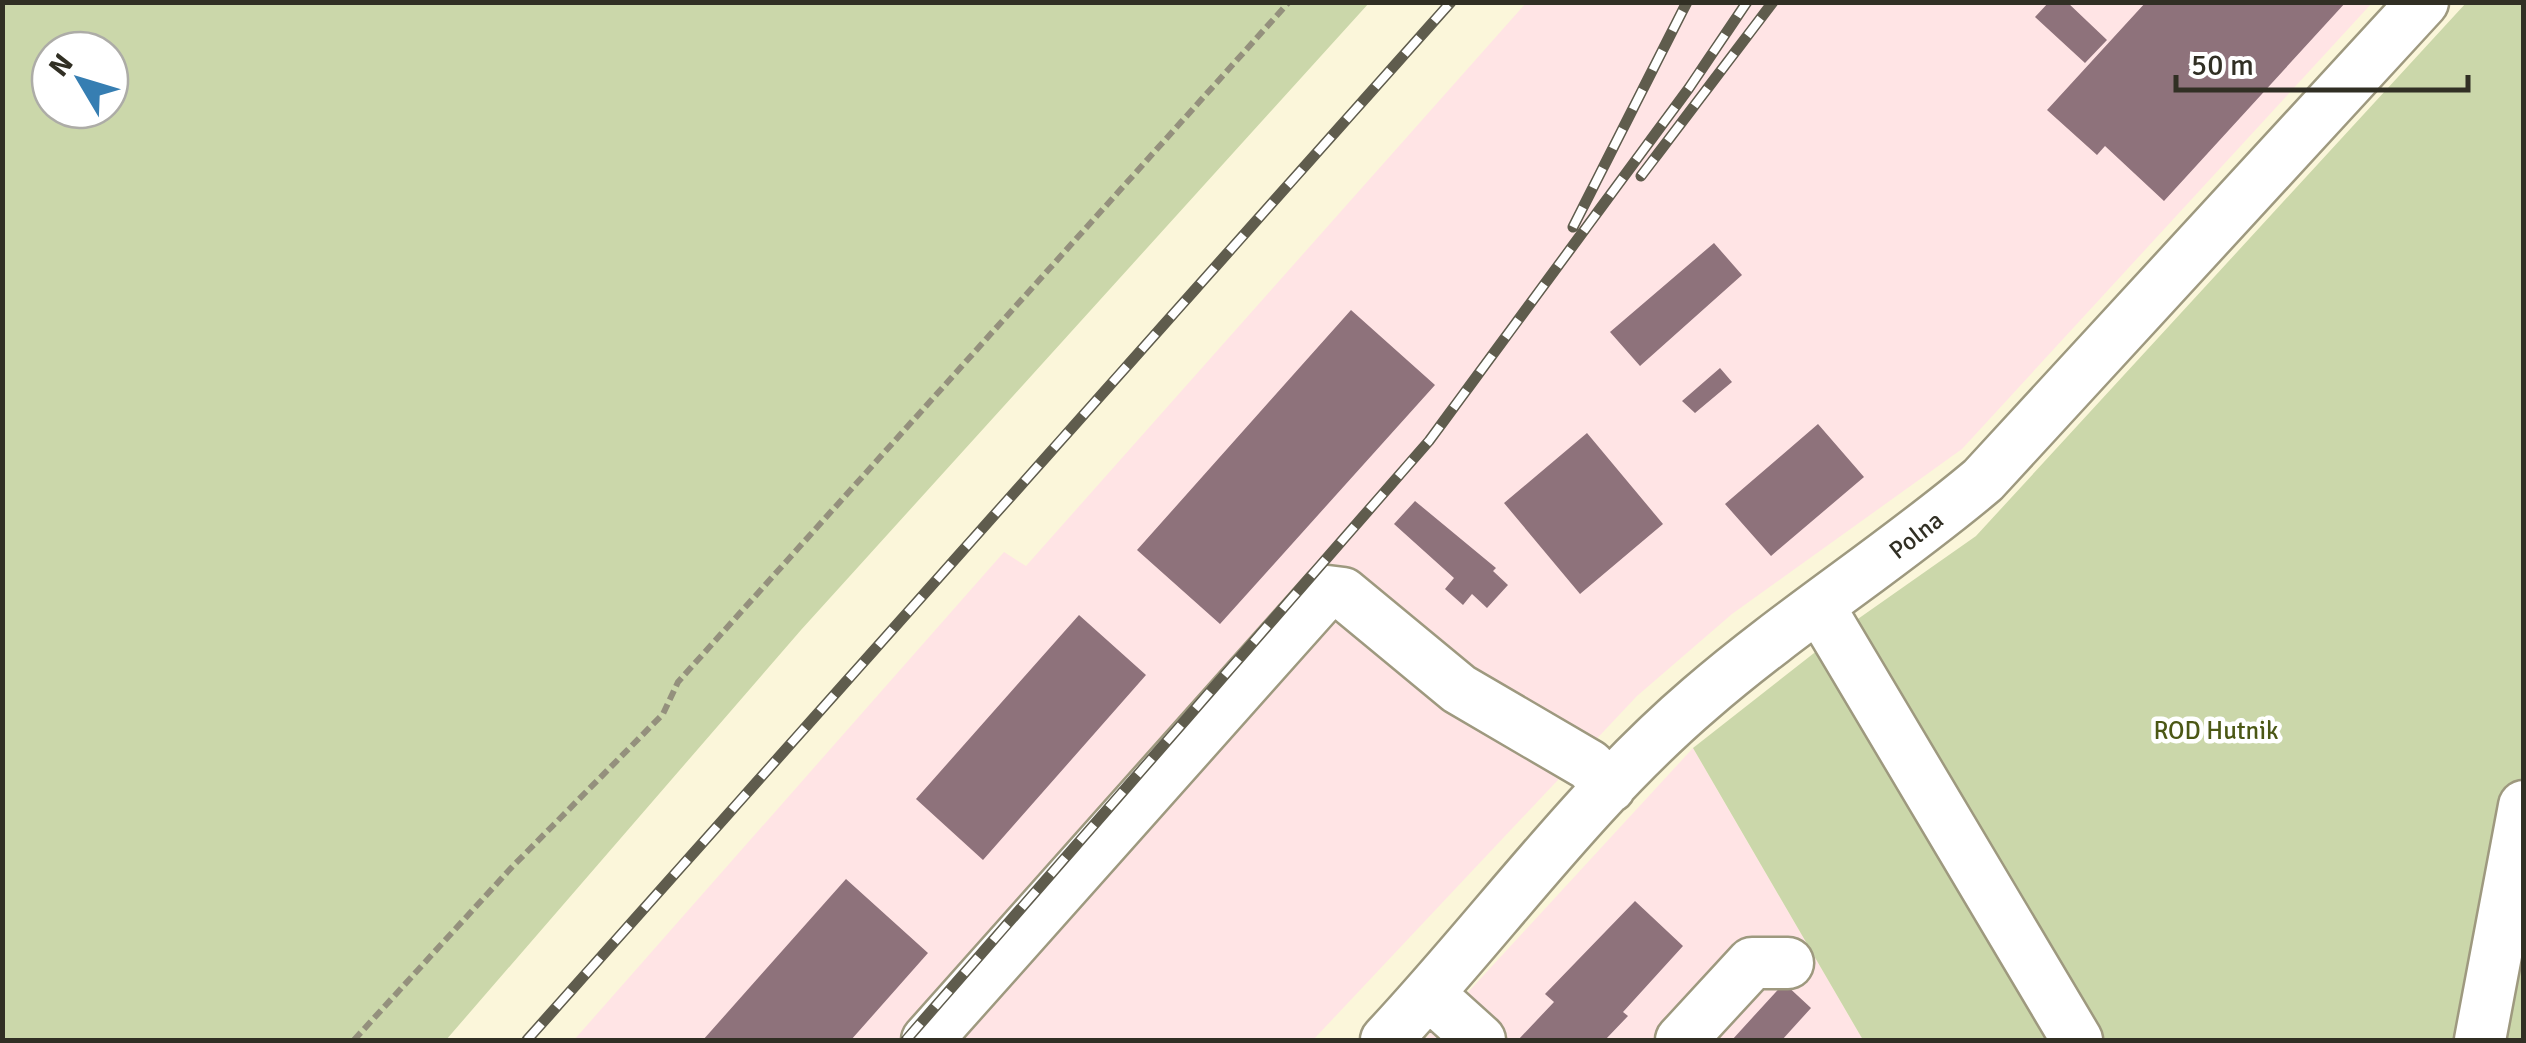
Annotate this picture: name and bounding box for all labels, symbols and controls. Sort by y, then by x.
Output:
north arrow [30,30,130,130]
scale bar [2176,30,2468,92]
text: N [42,47,80,83]
text: 50 m [2191,47,2254,84]
street label: Polna [1883,504,1949,566]
park label: ROD Hutnik [2153,715,2279,746]

